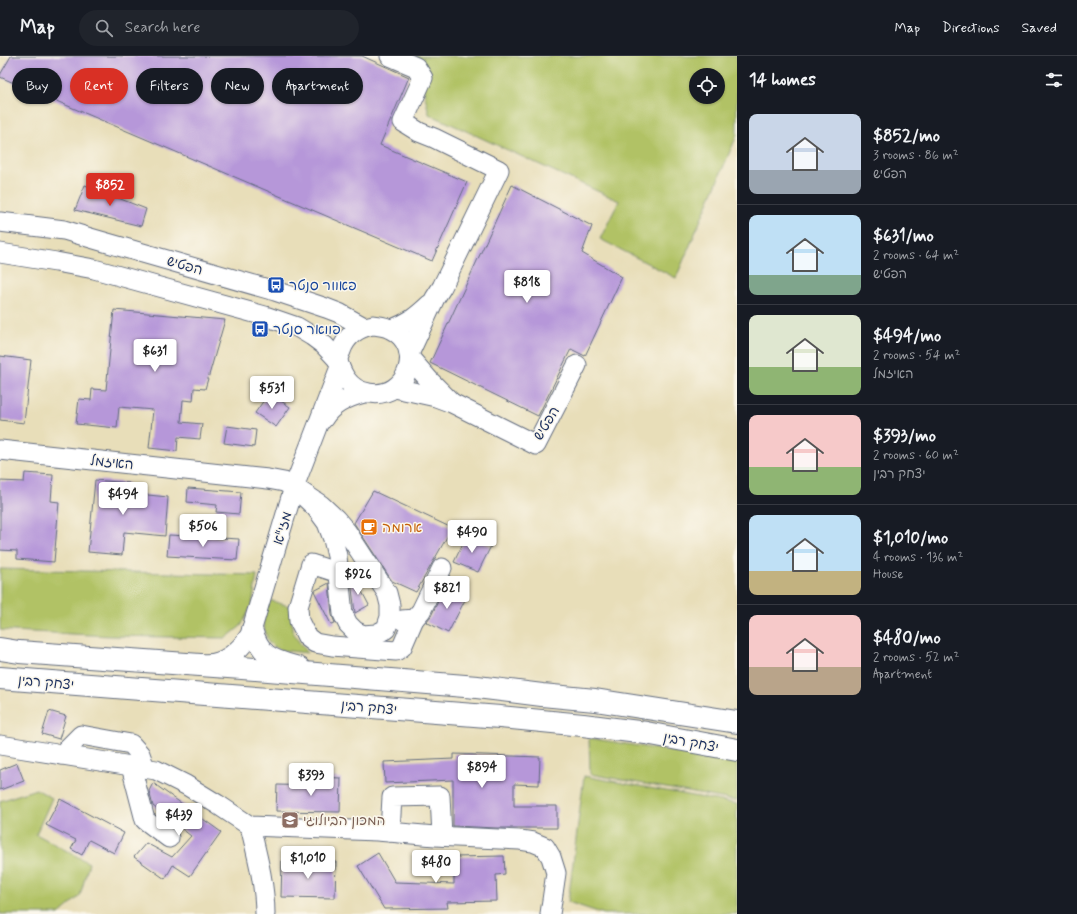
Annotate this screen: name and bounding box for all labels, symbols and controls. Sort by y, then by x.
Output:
search box [79,10,359,46]
text: Map [20,15,55,40]
icon: search [93,17,115,39]
text: Search here [125,18,200,38]
text: Map [894,19,920,37]
text: Directions [942,19,1000,37]
text: Saved [1022,19,1057,37]
chip: Buy [12,68,62,104]
chip: Rent [70,68,128,104]
chip: Filters [136,68,203,104]
chip: New [211,68,264,104]
chip: Apartment [272,68,363,104]
map controls [689,68,725,104]
button: locate [689,68,725,104]
text: 14 homes [749,69,816,91]
icon: filters [1043,69,1065,91]
text: $852/mo [873,125,940,147]
icon: home [781,130,829,178]
text: 3 rooms · 86 m² [873,147,959,164]
text: הפטיש [873,166,907,183]
pin: $852 [86,173,134,207]
text: $852 [95,177,125,194]
text: $631/mo [873,225,934,247]
icon: home [781,231,829,279]
text: 2 rooms · 64 m² [873,247,959,264]
street label: הפטיש [165,252,205,280]
text: הפטיש [873,266,907,283]
pin: $818 [503,270,551,304]
text: $818 [513,274,541,291]
bus stop icon: פאוור סנטר [266,275,286,295]
place label: פאוור סנטר [289,277,357,295]
bus stop icon: פוואר סנטר [250,319,270,339]
place label: פוואר סנטר [273,321,341,339]
text: $494/mo [873,325,941,347]
icon: home [781,331,829,379]
pin: $631 [131,339,179,373]
text: $631 [143,343,167,360]
text: 2 rooms · 54 m² [873,347,960,364]
text: האיזמל [873,366,914,383]
pin: $531 [248,376,296,410]
text: $531 [259,380,285,397]
street label: הפטיש [530,403,564,444]
text: $393/mo [873,425,936,447]
icon: home [781,431,829,479]
text: 2 rooms · 60 m² [873,447,959,464]
street label: האיזמל [89,452,135,474]
text: יצחק רבין [873,466,925,483]
pin: $494 [99,482,147,516]
text: $494 [108,486,138,503]
street label: מזי"א [269,509,297,547]
pin: $506 [179,514,227,548]
cafe icon: ארומה [359,517,379,537]
text: $506 [188,518,218,535]
place label: ארומה [382,519,422,537]
pin: $490 [448,520,496,554]
text: $490 [457,524,487,541]
text: $1,010/mo [873,527,948,549]
icon: home [781,531,829,579]
text: 4 rooms · 136 m² [873,549,963,566]
pin: $926 [334,562,382,596]
text: $926 [344,566,372,583]
text: House [873,566,904,583]
pin: $821 [423,576,471,610]
text: $821 [434,580,460,597]
text: $480/mo [873,627,941,649]
icon: home [781,631,829,679]
text: 2 rooms · 52 m² [873,649,959,666]
text: Apartment [873,666,932,683]
street label: יצחק רבין [17,672,75,694]
street label: יצחק רבין [340,697,398,719]
street label: יצחק רבין [661,729,720,757]
pin: $894 [458,755,506,789]
text: $894 [467,759,497,776]
pin: $393 [287,763,335,797]
text: $393 [298,767,324,784]
pin: $439 [155,803,203,837]
text: $439 [165,807,193,824]
school or university icon: המכון הביולוגי [280,810,300,830]
place label: המכון הביולוגי [303,812,385,830]
pin: $1,010 [275,846,341,880]
text: $1,010 [290,850,326,867]
pin: $480 [412,850,460,884]
text: $480 [421,854,451,871]

